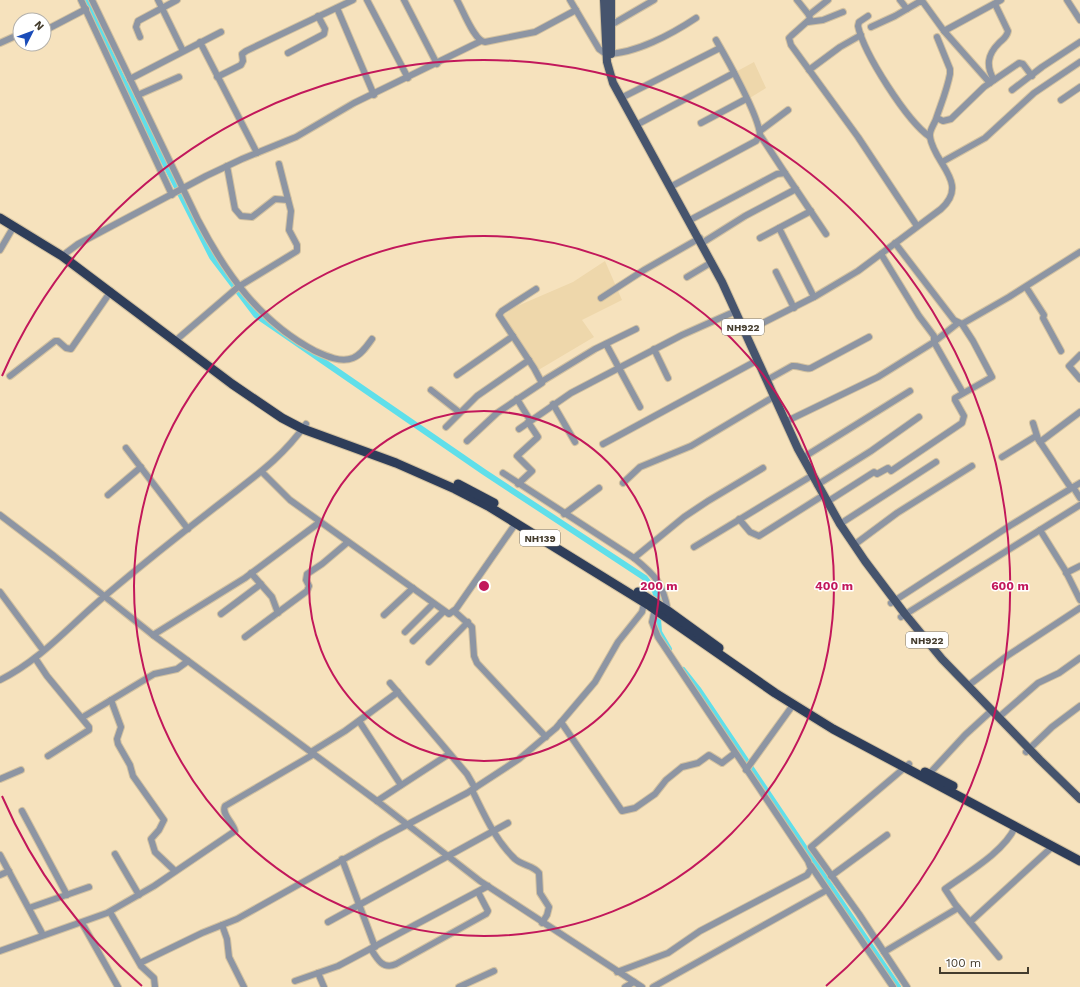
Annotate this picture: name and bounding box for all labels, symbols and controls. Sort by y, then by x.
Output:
north arrow [12,12,52,52]
text: N [32,18,47,33]
road number: NH922 [722,319,764,335]
road number: NH139 [520,530,560,546]
centre of rings [477,579,491,593]
text: 200 m [640,579,678,593]
text: 400 m [815,579,853,593]
text: 600 m [991,579,1029,593]
road number: NH922 [906,632,948,648]
scale bar [940,949,1028,975]
text: 100 m [946,956,981,970]

